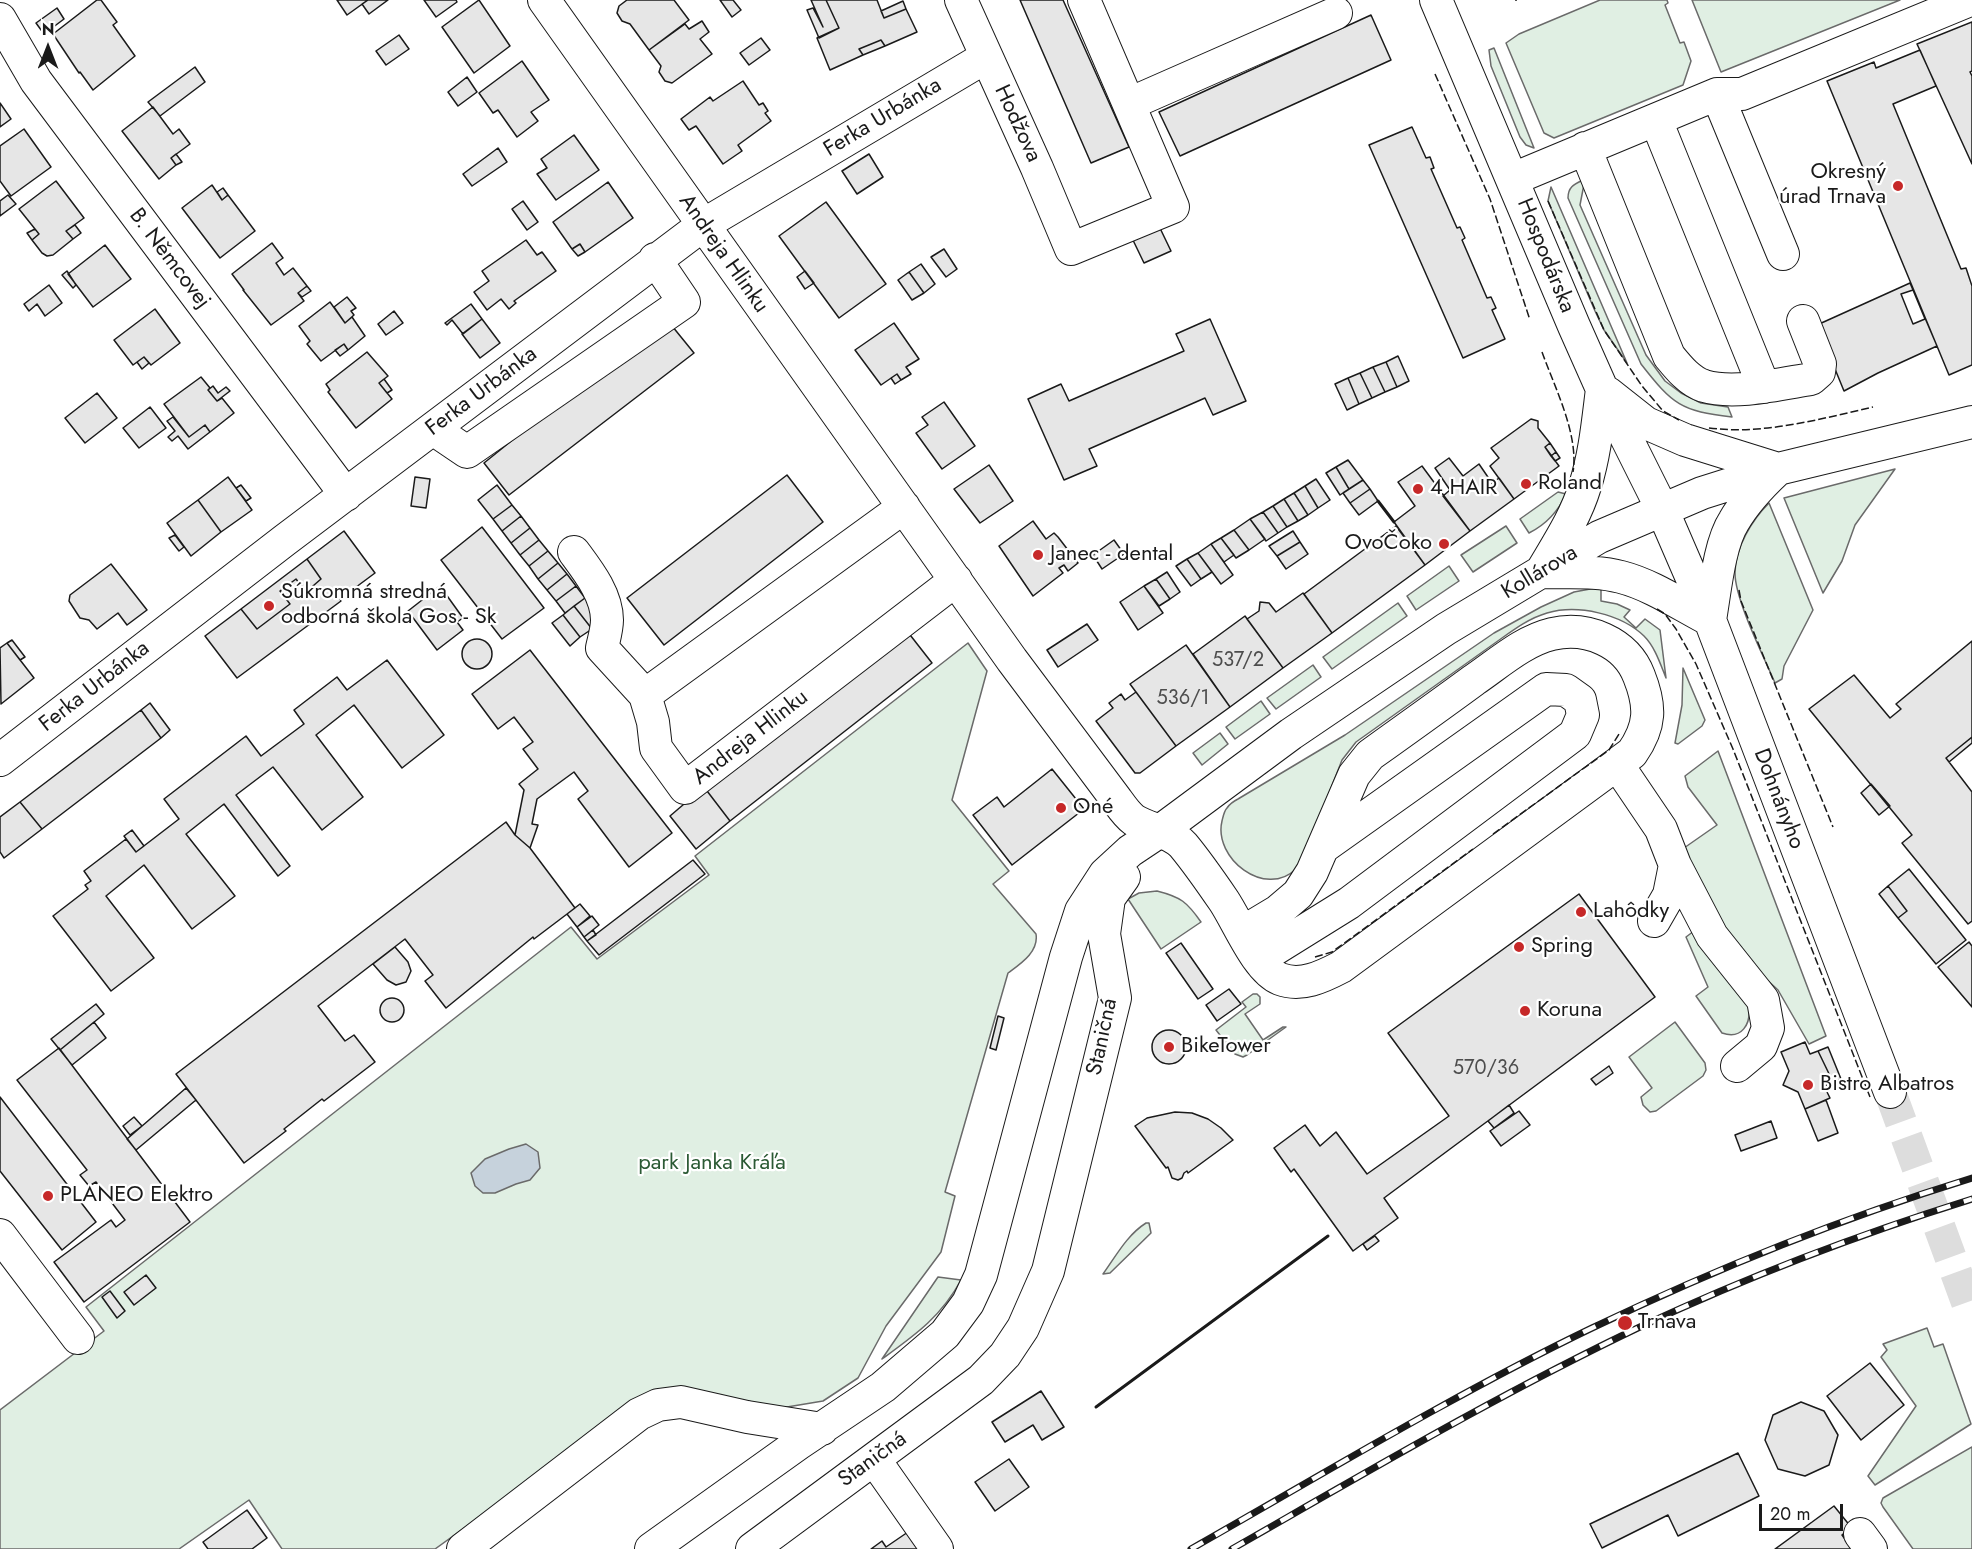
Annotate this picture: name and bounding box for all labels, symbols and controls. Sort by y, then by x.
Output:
north arrow [18,18,78,78]
text: N [42,18,54,41]
street label: Ferka Urbánka [819,73,947,163]
street label: Hodžova [988,81,1046,167]
place label: Okresný úrad Trnava [1779,160,1886,212]
marker: Okresný úrad Trnava [1891,179,1905,193]
street label: Andreja Hlinku [672,190,774,318]
street label: Hospodárska [1510,195,1580,317]
street label: B. Němcovej [123,204,215,314]
street label: Ferka Urbánka [421,342,543,442]
place label: Roland [1538,471,1602,497]
place label: 4 HAIR [1430,476,1497,502]
marker: Roland [1519,477,1533,491]
marker: 4 HAIR [1411,482,1425,496]
place label: OvoČoko [1344,531,1432,557]
marker: OvoČoko [1437,537,1451,551]
street label: Kollárova [1497,540,1583,606]
place label: Janec - dental [1050,542,1173,568]
marker: Janec - dental [1031,548,1045,562]
place label: Súkromná stredná odborná škola Gos - Sk [281,580,496,632]
marker: Súkromná stredná odborná škola Gos - Sk [262,599,276,613]
street label: Ferka Urbánka [35,636,155,738]
house number: 537/2 [1212,649,1264,673]
street label: Andreja Hlinku [688,685,814,791]
house number: 536/1 [1156,687,1210,711]
street label: Dohnányho [1747,745,1809,853]
place label: Oné [1073,795,1113,821]
marker: Oné [1054,801,1068,815]
place label: Lahôdky [1593,899,1669,925]
marker: Lahôdky [1574,905,1588,919]
place label: Spring [1531,934,1593,960]
marker: Spring [1512,940,1526,954]
street label: Staničná [1082,996,1124,1078]
place label: Koruna [1537,998,1602,1024]
marker: Koruna [1518,1004,1532,1018]
place label: BikeTower [1181,1034,1271,1060]
marker: BikeTower [1162,1040,1176,1054]
house number: 570/36 [1453,1057,1519,1081]
place label: Bistro Albatros [1820,1072,1954,1098]
marker: Bistro Albatros [1801,1078,1815,1092]
park label: park Janka Kráľa [638,1151,786,1177]
place label: PLANEO Elektro [60,1183,213,1209]
marker: PLANEO Elektro [41,1189,55,1203]
place label: Trnava [1638,1310,1696,1336]
marker: Trnava [1616,1314,1634,1332]
street label: Staničná [834,1426,912,1494]
scale bar [1762,1492,1846,1530]
text: 20 m [1770,1501,1810,1527]

